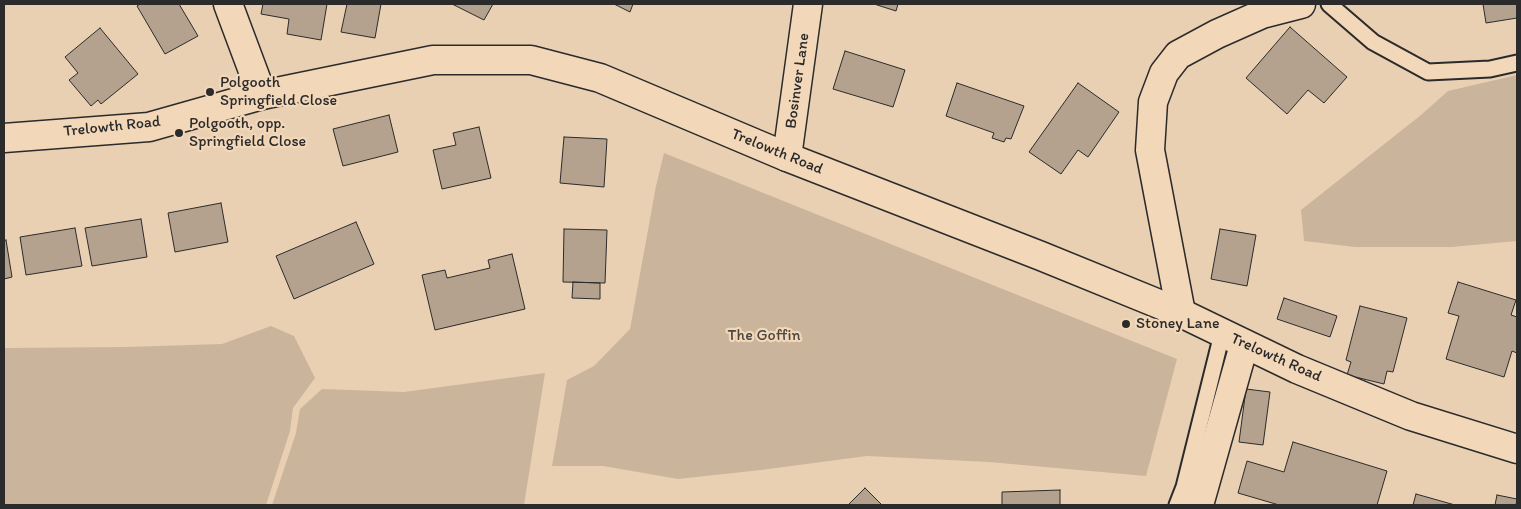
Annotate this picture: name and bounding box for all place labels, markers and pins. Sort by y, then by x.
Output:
place label: Polgooth Springfield Close [220,73,337,111]
marker: Polgooth Springfield Close [204,86,216,98]
place label: Polgooth, opp. Springfield Close [189,114,306,152]
marker: Polgooth, opp. Springfield Close [173,127,185,139]
place label: Stoney Lane [1136,314,1220,334]
marker: Stoney Lane [1120,318,1132,330]

